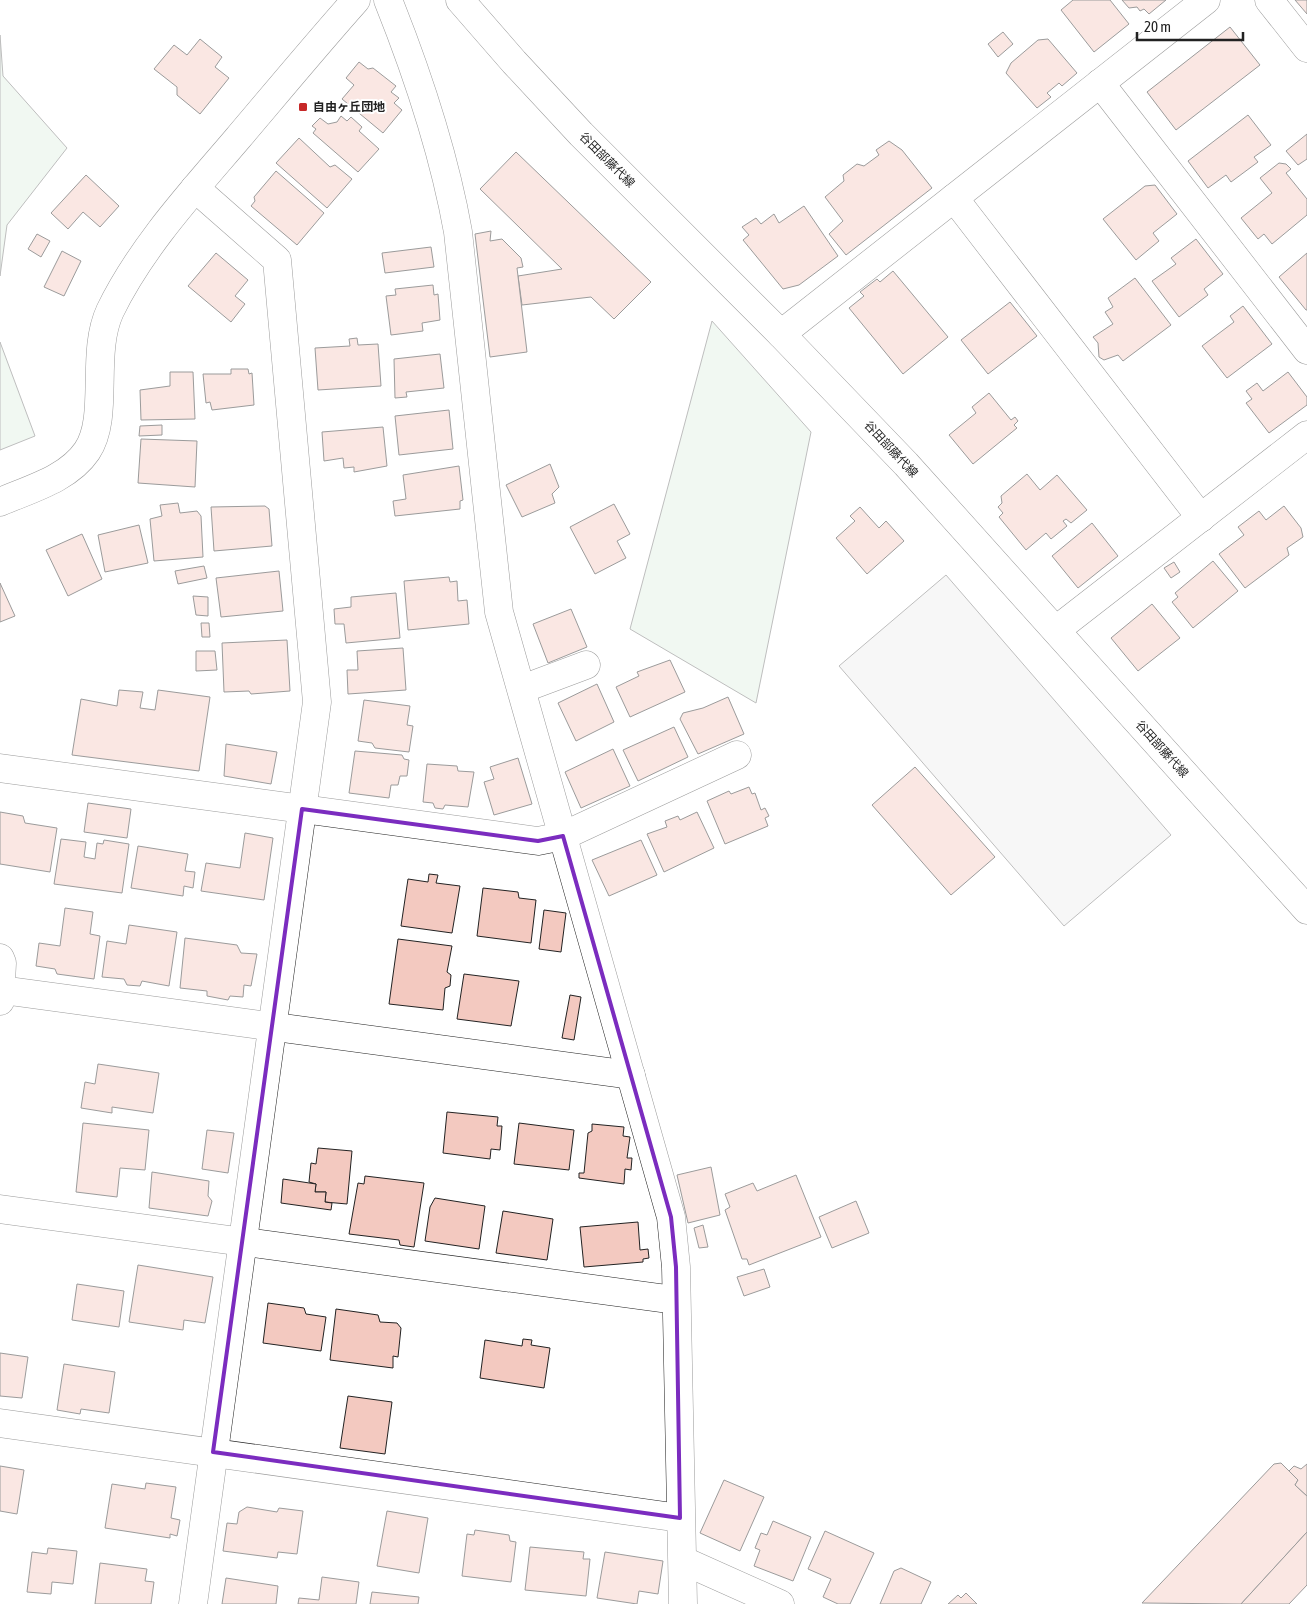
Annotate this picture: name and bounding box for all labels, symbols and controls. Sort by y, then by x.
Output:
scale bar [1137,10,1243,42]
text: 20 m [1144,18,1171,35]
place label: 自由ヶ丘団地 [313,100,385,114]
marker: 自由ヶ丘団地 [297,101,309,113]
street label: 谷田部藤代線 [577,130,637,190]
street label: 谷田部藤代線 [861,418,921,480]
street label: 谷田部藤代線 [1133,718,1191,780]

